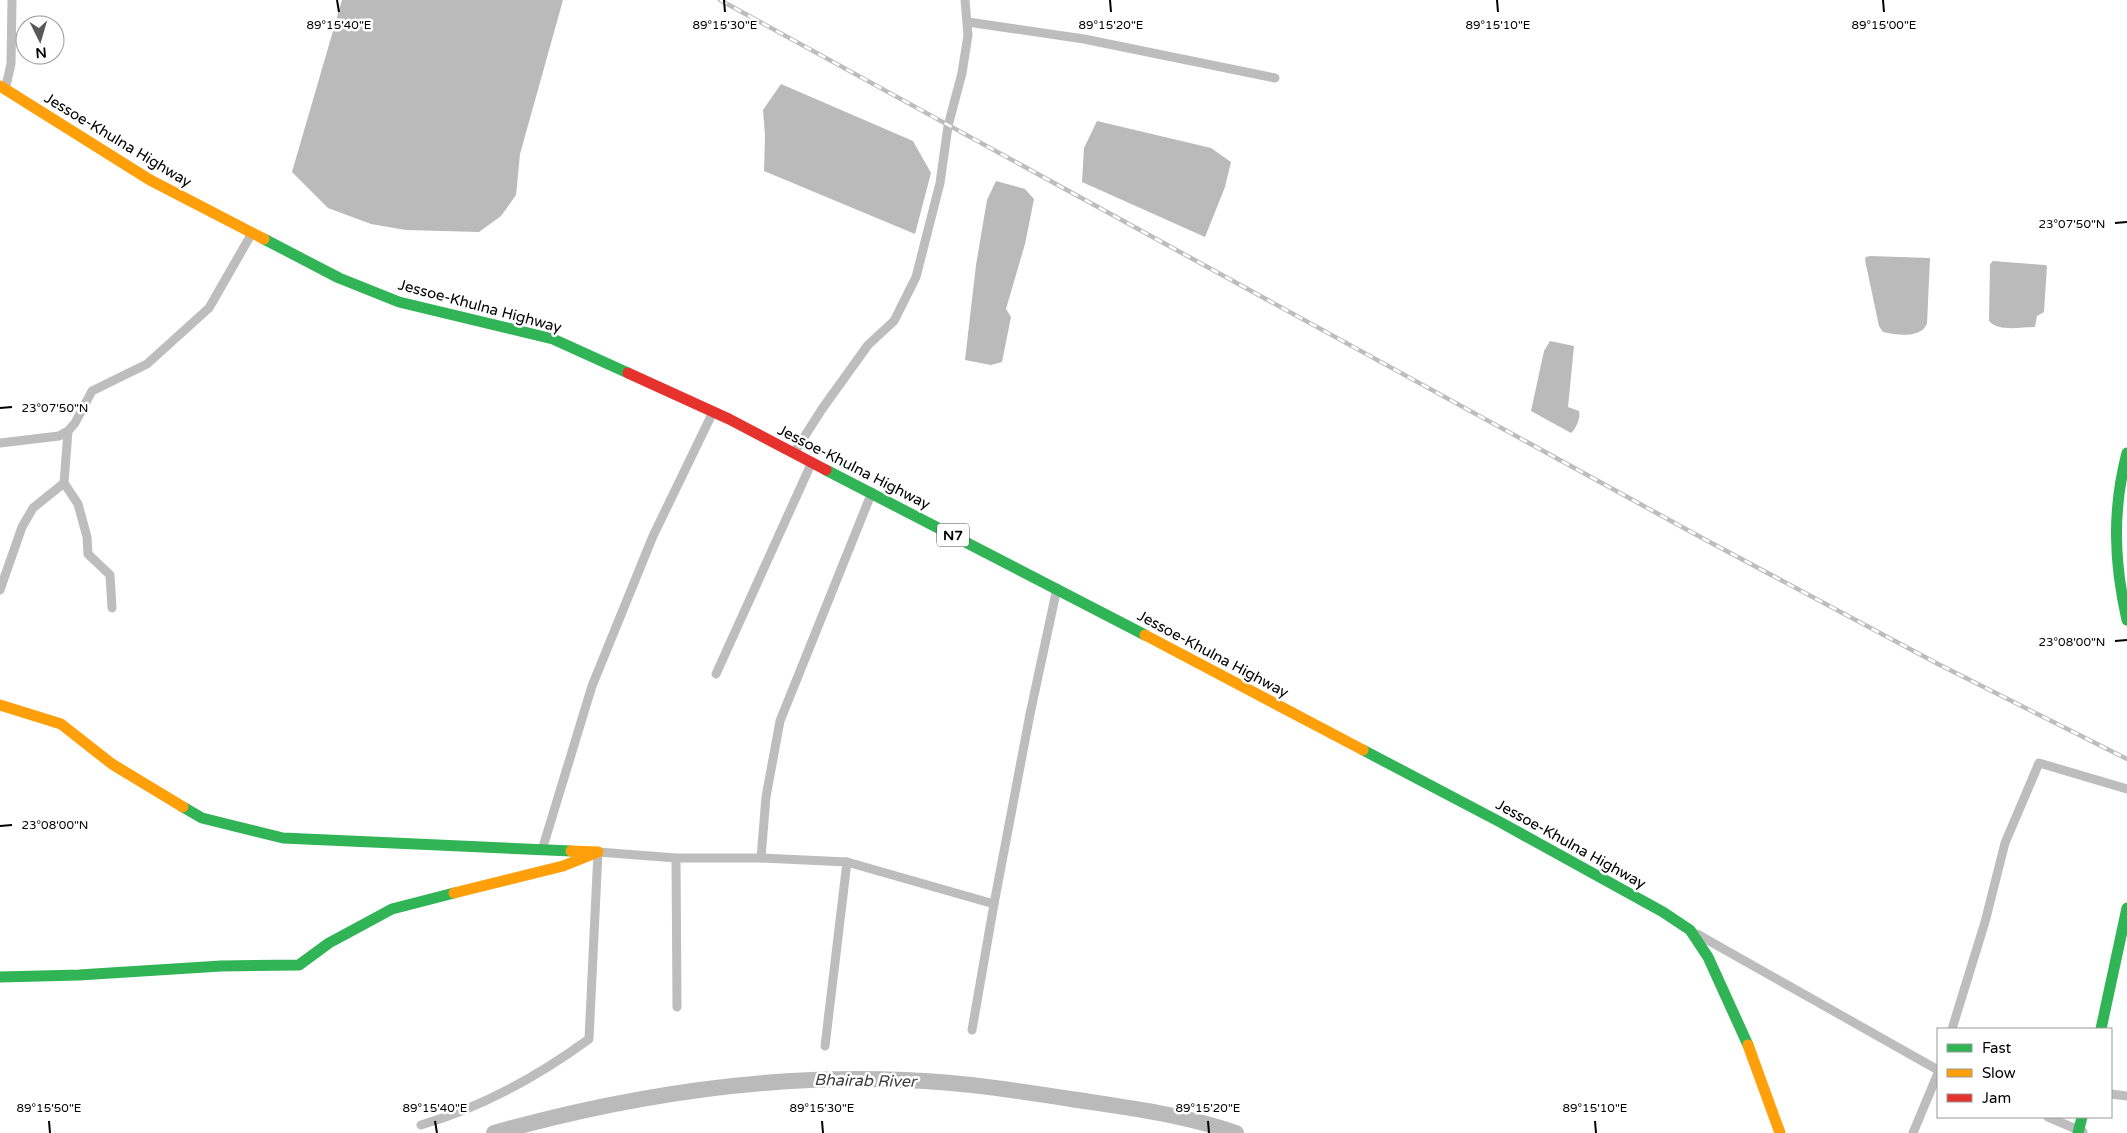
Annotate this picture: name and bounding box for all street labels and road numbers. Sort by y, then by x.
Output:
street label: Jessoe-Khulna Highway [41,89,195,191]
street label: Jessoe-Khulna Highway [396,275,564,337]
street label: Jessoe-Khulna Highway [775,421,933,513]
road number: N7 [937,524,969,546]
street label: Jessoe-Khulna Highway [1134,606,1292,702]
street label: Jessoe-Khulna Highway [1493,795,1649,893]

